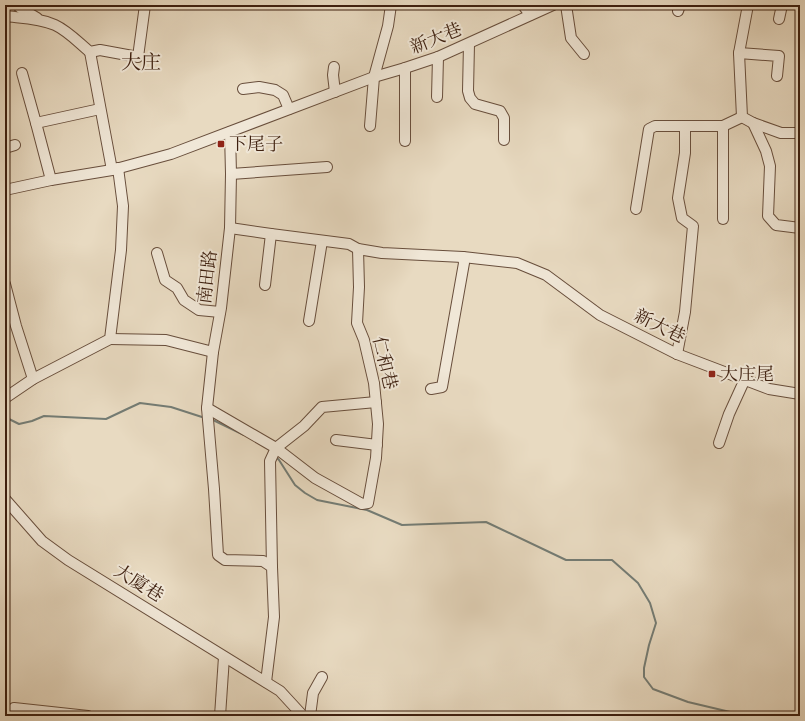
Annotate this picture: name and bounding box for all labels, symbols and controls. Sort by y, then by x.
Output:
street label: 新大巷 [406,17,465,58]
district label: 大庄 [121,49,161,75]
place label: 下尾子 [229,132,283,155]
marker: 下尾子 [216,139,226,149]
street label: 南田路 [192,249,221,305]
street label: 新大巷 [631,303,690,348]
street label: 仁和巷 [368,334,403,392]
place label: 大庄尾 [720,362,774,385]
marker: 大庄尾 [707,369,717,379]
street label: 大廈巷 [110,559,168,607]

